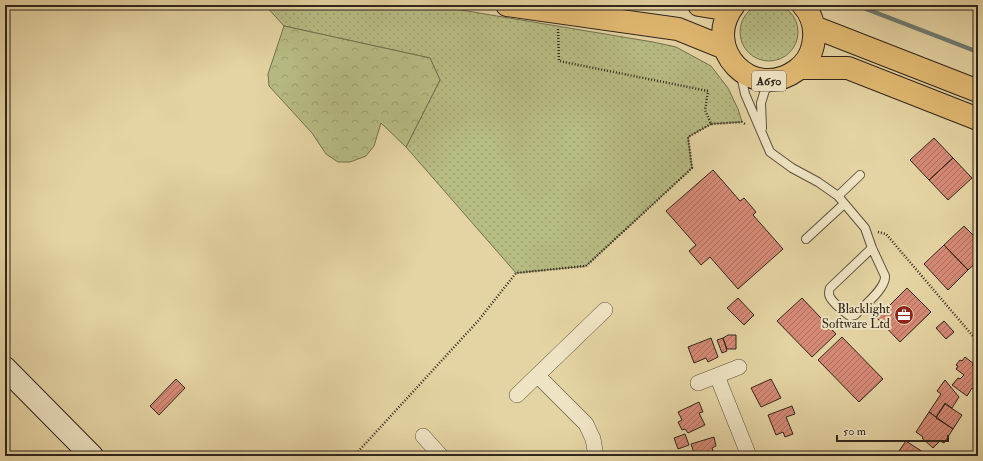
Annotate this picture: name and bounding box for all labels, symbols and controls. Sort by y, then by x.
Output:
road number: A650 [752,71,786,91]
place label: Blacklight Software Ltd [822,301,891,332]
office icon: Blacklight Software Ltd [893,304,915,326]
scale bar [837,417,948,443]
text: 50 m [843,424,867,439]

